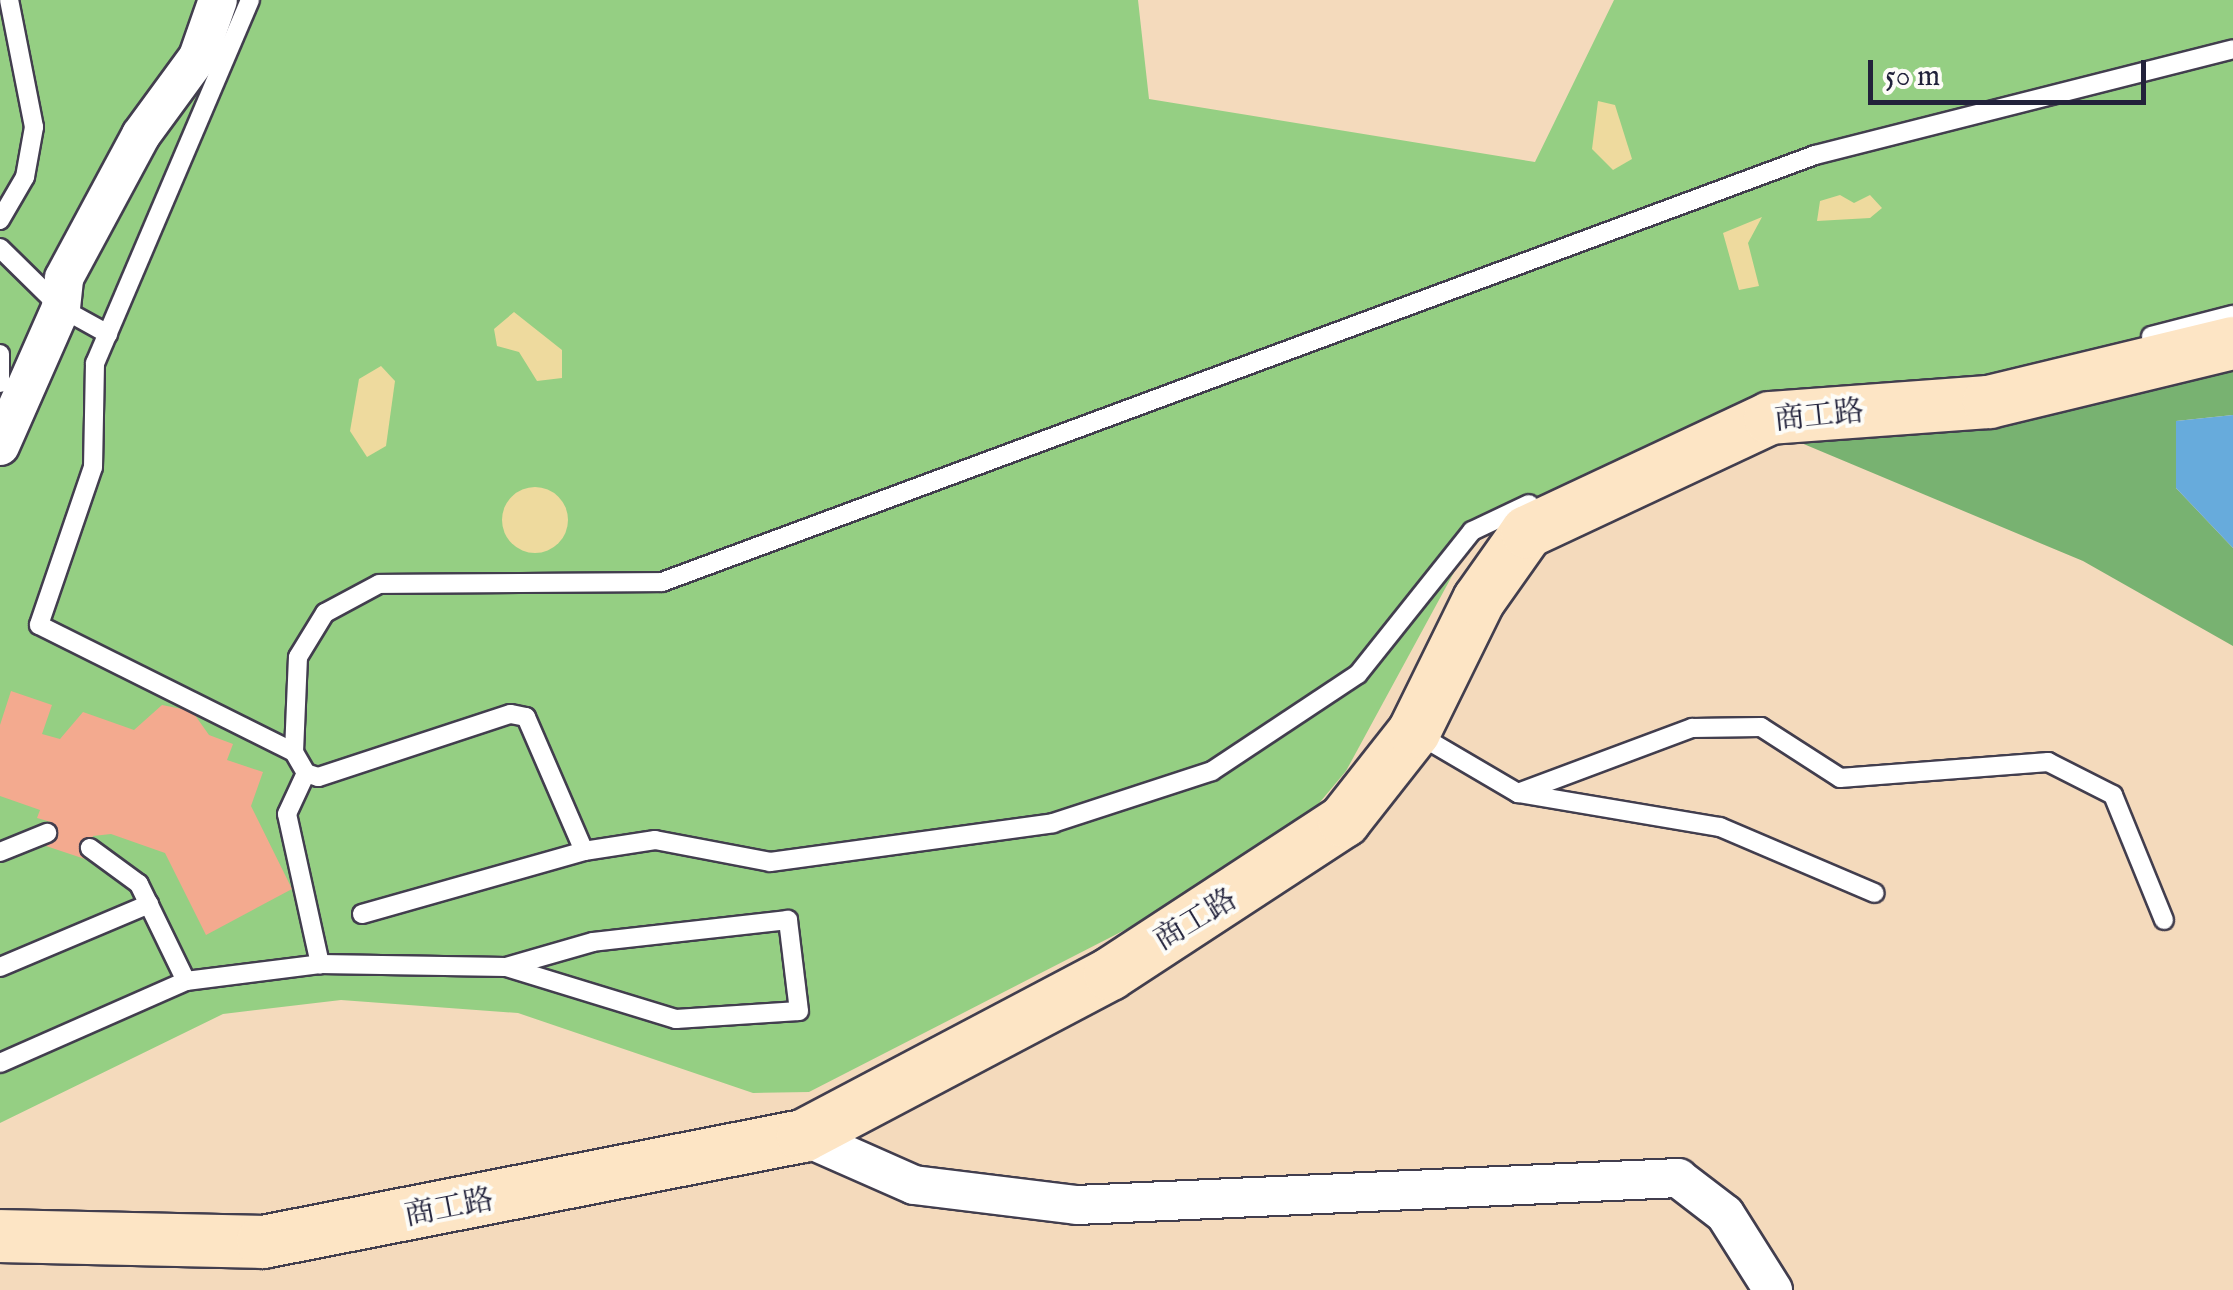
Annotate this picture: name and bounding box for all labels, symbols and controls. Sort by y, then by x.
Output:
scale bar [1873,40,2150,102]
text: 50 m [1885,58,1940,96]
street label: 商工路 [1772,394,1866,440]
street label: 商工路 [1148,882,1244,960]
street label: 商工路 [401,1183,497,1235]

